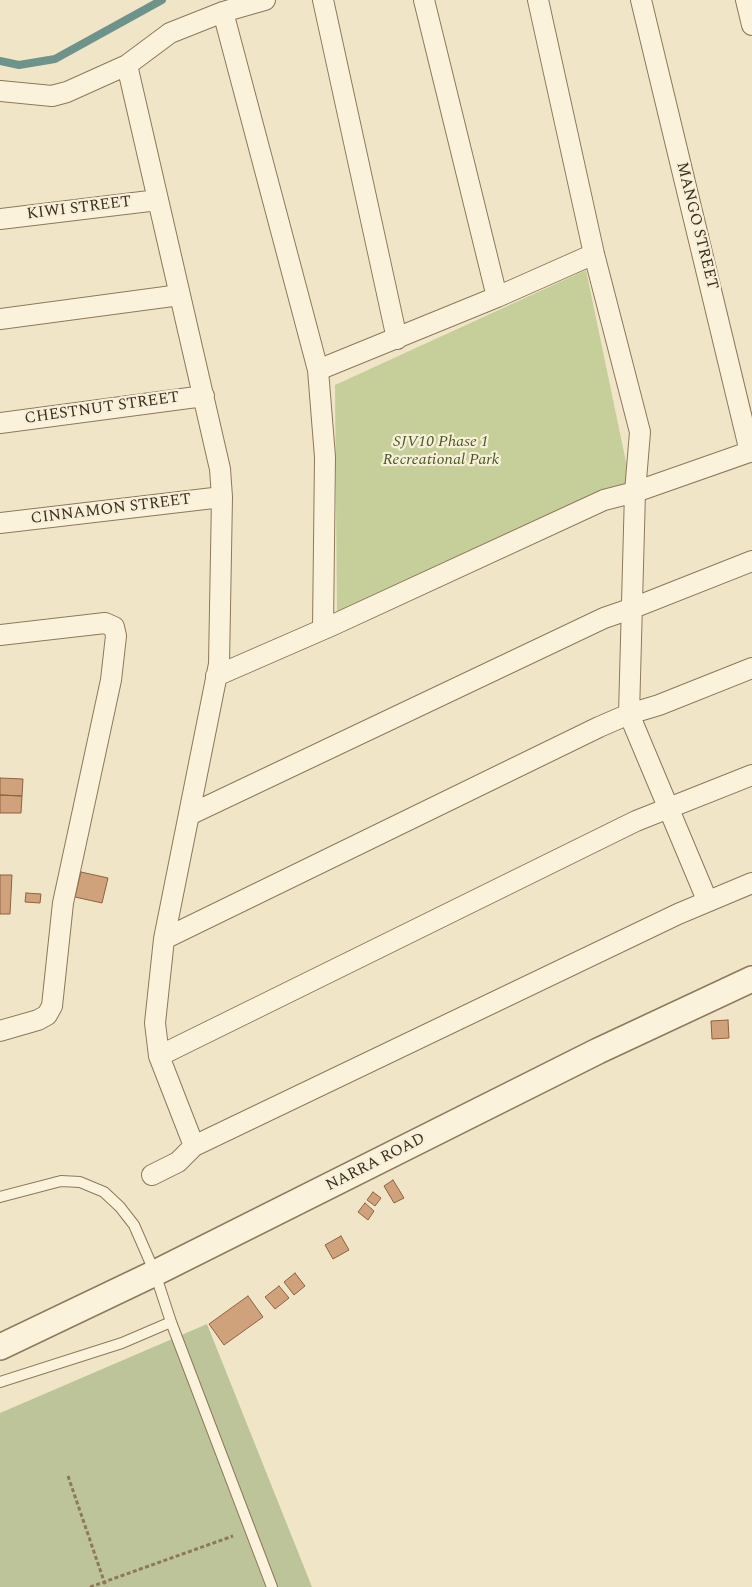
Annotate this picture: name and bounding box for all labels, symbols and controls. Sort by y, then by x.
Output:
street label: MANGO STREET [671,160,721,292]
street label: KIWI STREET [26,193,132,225]
street label: CHESTNUT STREET [23,389,181,429]
park label: SJV10 Phase 1 Recreational Park [383,433,499,471]
street label: CINNAMON STREET [30,491,192,529]
street label: NARRA ROAD [323,1130,429,1196]

